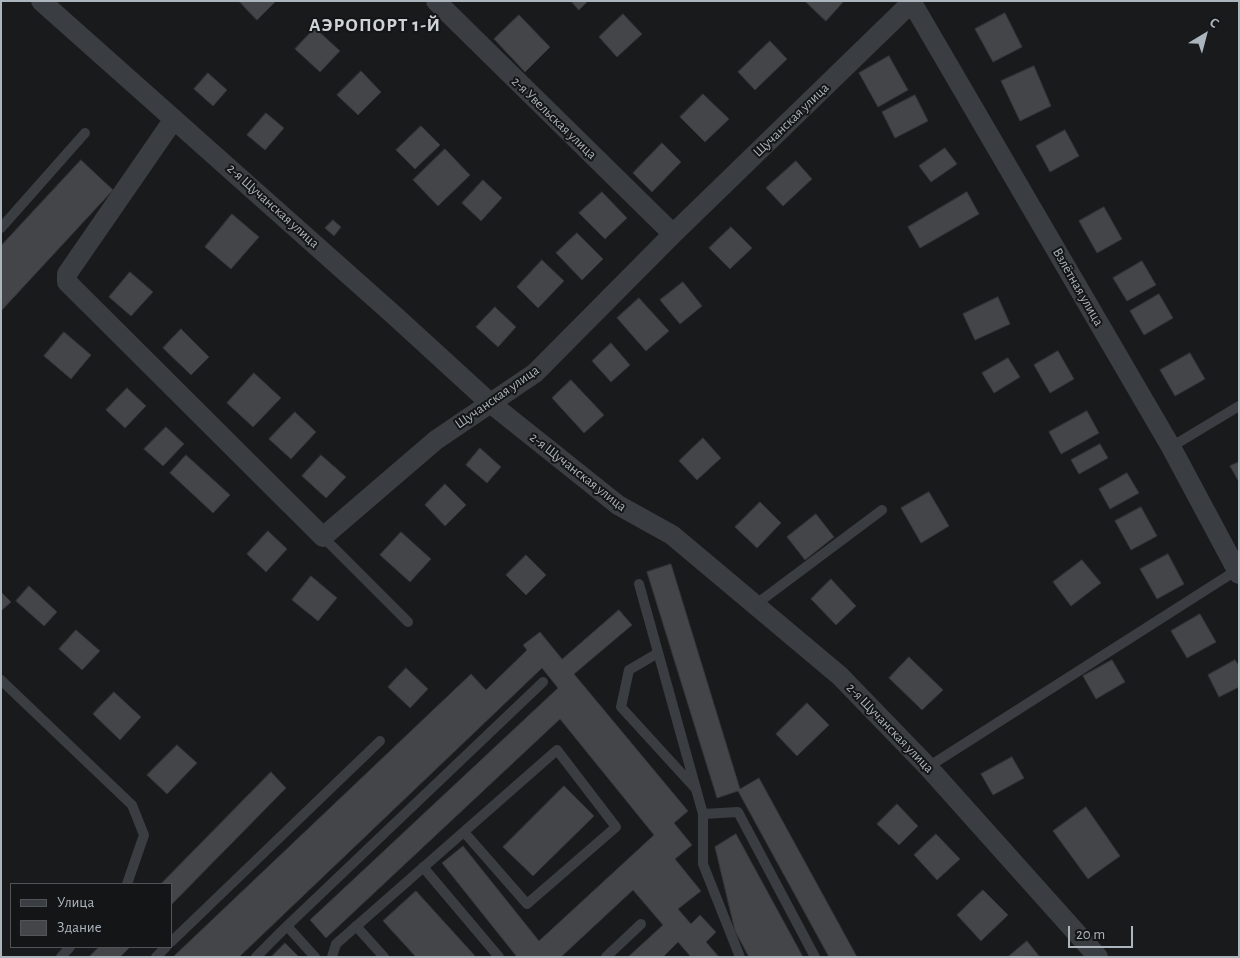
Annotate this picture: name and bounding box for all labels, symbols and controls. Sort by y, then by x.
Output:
north arrow [1180,10,1230,60]
district label: АЭРОПОРТ 1-Й [308,14,442,36]
text: С [1207,15,1221,31]
street label: 2-я Увельская улица [508,73,600,163]
street label: Щучанская улица [750,80,832,160]
street label: 2-я Щучанская улица [223,160,323,252]
street label: Взлётная улица [1049,245,1107,329]
street label: Щучанская улица [452,362,542,432]
street label: 2-я Щучанская улица [526,429,630,515]
street label: 2-я Щучанская улица [843,680,937,776]
legend [10,883,172,948]
text: Улица [57,895,94,910]
scale bar [1070,916,1135,948]
text: Здание [57,920,102,935]
text: 20 m [1076,927,1105,942]

